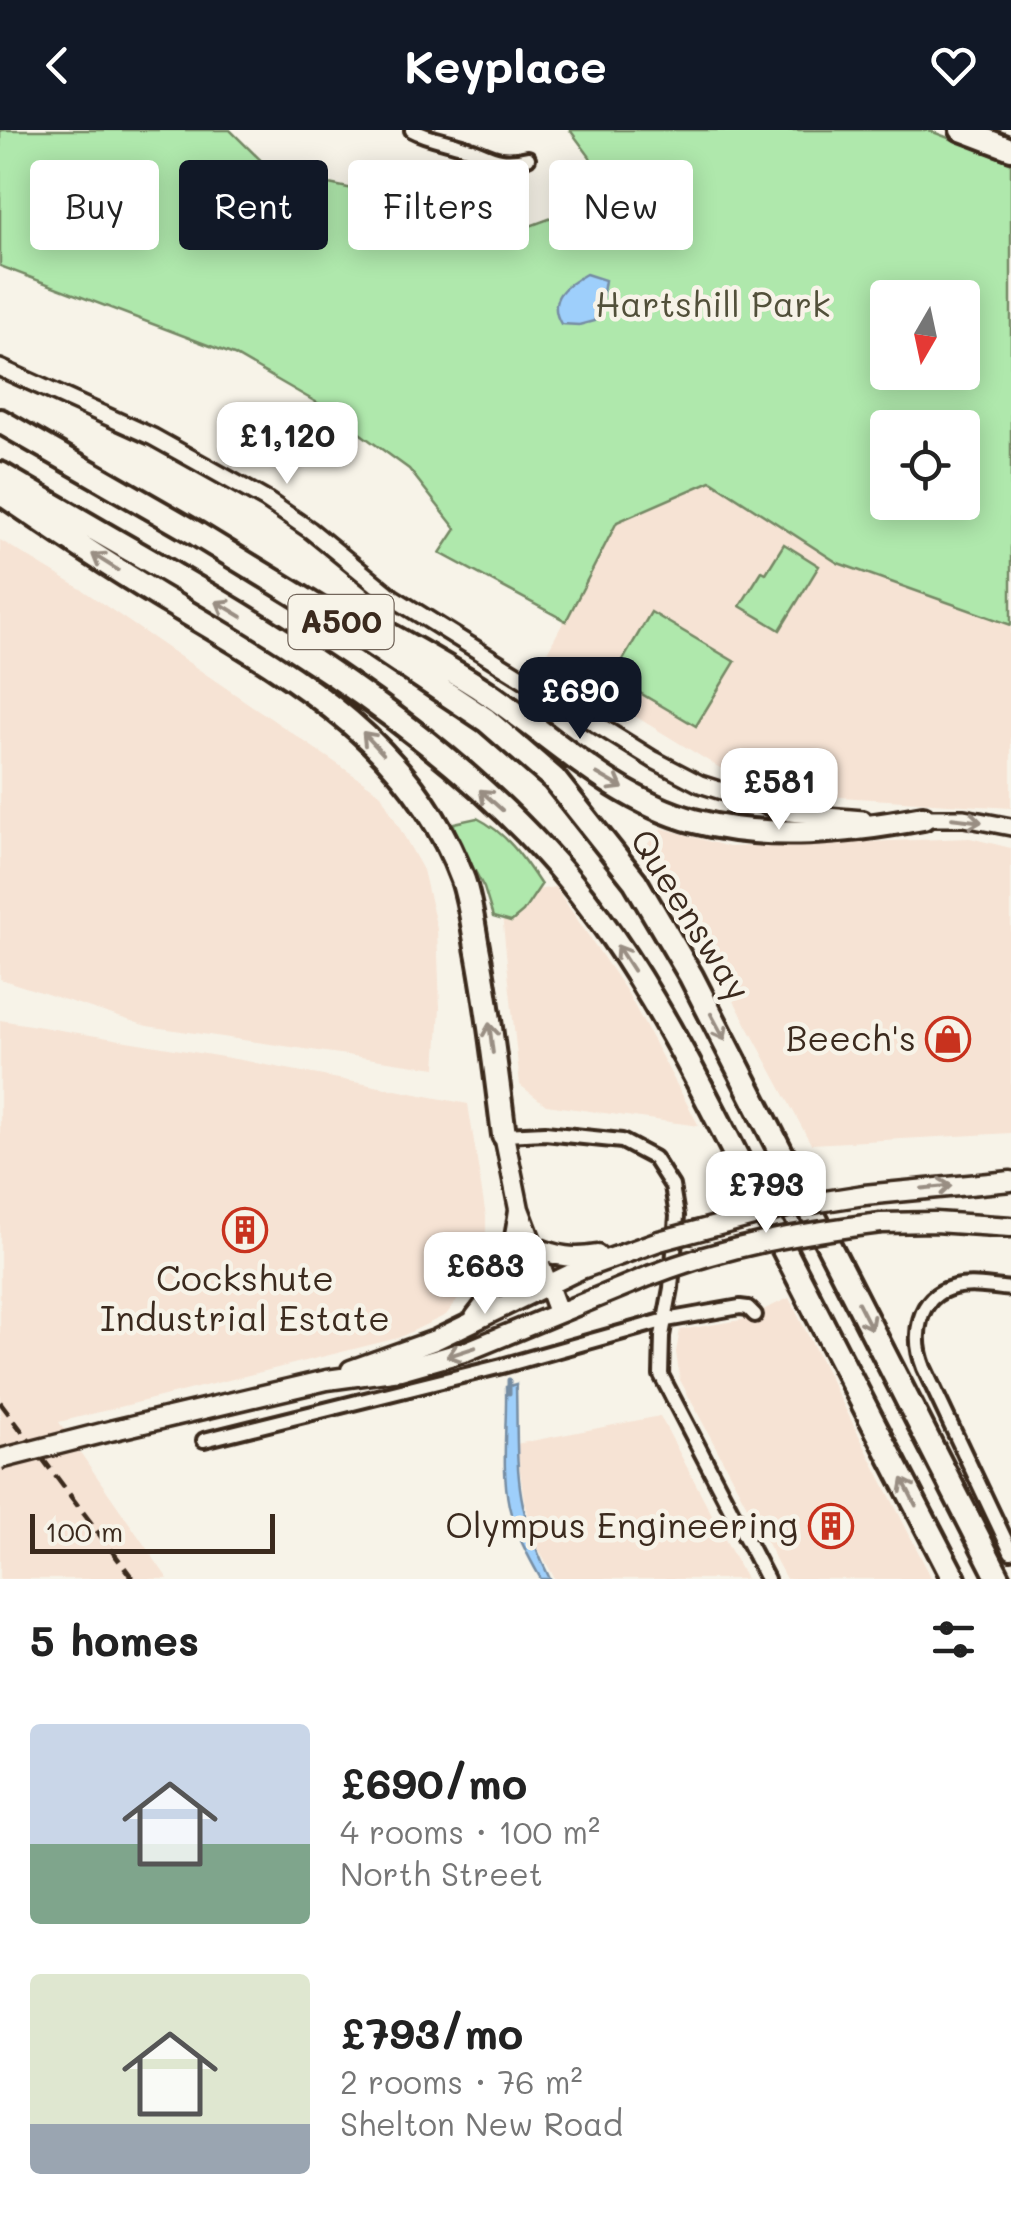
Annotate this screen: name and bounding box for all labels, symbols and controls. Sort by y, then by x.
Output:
text: Keyplace [404,36,607,94]
icon: back [30,38,85,93]
icon: heart [926,38,981,93]
chip: Buy [30,160,159,250]
chip: Rent [179,160,328,250]
chip: Filters [348,160,529,250]
chip: New [549,160,693,250]
park label: Hartshill Park [595,280,831,326]
north arrow [870,280,980,390]
map controls [870,280,980,520]
pin: £1,120 [206,402,368,487]
button: locate [870,410,980,520]
text: £1,120 [239,413,335,455]
one-way arrow [91,552,119,573]
road number: A500 [288,595,394,649]
one-way arrow [215,599,244,619]
pin: £690 [521,657,639,742]
text: £690 [540,668,620,710]
one-way arrow [362,731,385,756]
pin: £581 [720,748,838,833]
text: £581 [743,759,815,801]
one-way arrow [595,772,624,792]
one-way arrow [479,788,504,811]
one-way arrow [950,811,983,830]
street label: Queensway [621,820,762,1008]
one-way arrow [614,945,635,973]
one-way arrow [709,1011,728,1041]
place label: Beech's [786,1014,916,1060]
shop icon: Beech's [925,1016,971,1062]
one-way arrow [482,1022,500,1055]
pin: £793 [707,1151,825,1236]
text: £793 [728,1162,804,1204]
one-way arrow [921,1177,953,1196]
building icon: Cockshute Industrial Estate [222,1207,268,1253]
pin: £683 [426,1232,544,1317]
text: £683 [446,1243,524,1285]
place label: Cockshute Industrial Estate [100,1254,390,1340]
one-way arrow [856,1301,875,1331]
one-way arrow [446,1344,478,1362]
one-way arrow [899,1478,918,1508]
place label: Olympus Engineering [445,1501,798,1547]
building icon: Olympus Engineering [808,1503,854,1549]
scale bar [30,1509,275,1554]
text: 100 m [45,1513,123,1549]
text: 5 homes [30,1612,199,1667]
icon: filters [926,1612,981,1667]
text: £690/mo [340,1755,527,1810]
icon: home [110,1764,230,1884]
text: 4 rooms · 100 m² [340,1810,600,1852]
text: North Street [340,1852,543,1894]
text: £793/mo [340,2005,523,2060]
icon: home [110,2014,230,2134]
text: 2 rooms · 76 m² [340,2060,583,2102]
text: Shelton New Road [340,2102,623,2144]

